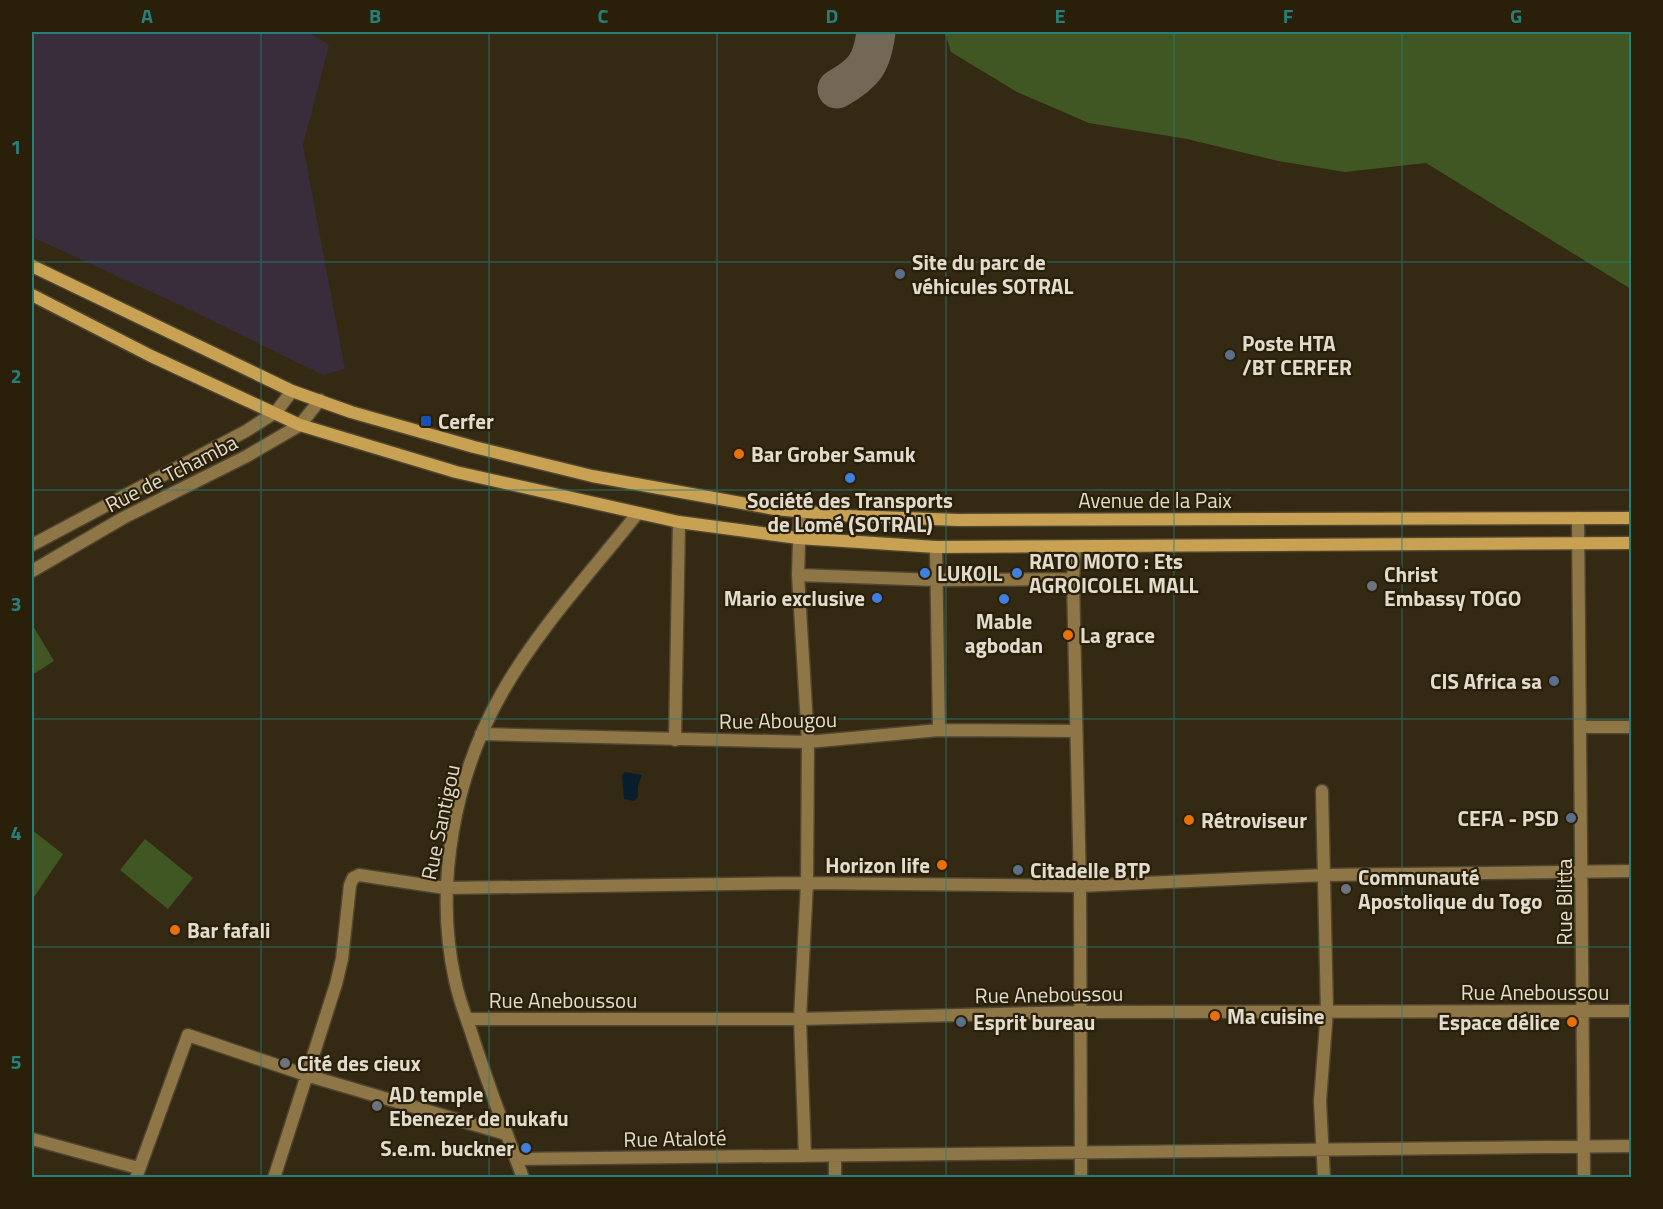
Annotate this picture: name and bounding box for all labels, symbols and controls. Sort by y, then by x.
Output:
text: A [141,0,153,31]
text: B [369,0,381,31]
text: C [598,0,609,31]
text: D [826,0,838,31]
text: E [1054,0,1066,31]
text: F [1283,0,1294,31]
text: G [1510,0,1522,31]
text: 1 [10,131,22,162]
place label: Site du parc de véhicules SOTRAL [912,246,1073,302]
marker: Site du parc de véhicules SOTRAL [893,267,907,281]
place label: Poste HTA /BT CERFER [1242,327,1352,383]
marker: Poste HTA /BT CERFER [1223,348,1237,362]
text: 2 [10,360,22,391]
place label: Cerfer [438,405,494,437]
marker: Cerfer [419,414,433,428]
street label: Rue de Tchamba [99,426,243,520]
place label: Bar Grober Samuk [751,438,916,470]
marker: Bar Grober Samuk [732,447,746,461]
marker: Société des Transports de Lomé (SOTRAL) [843,471,857,485]
place label: Société des Transports de Lomé (SOTRAL) [747,484,953,540]
street label: Avenue de la Paix [1078,484,1232,516]
place label: RATO MOTO : Ets AGROICOLEL MALL [1029,545,1199,601]
place label: LUKOIL [937,557,1003,589]
place label: Christ Embassy TOGO [1384,558,1521,614]
marker: LUKOIL [918,566,932,580]
marker: RATO MOTO : Ets AGROICOLEL MALL [1010,566,1024,580]
marker: Christ Embassy TOGO [1365,579,1379,593]
place label: Mario exclusive [724,582,865,614]
text: 3 [10,588,22,619]
marker: Mario exclusive [870,591,884,605]
marker: Mable agbodan [997,592,1011,606]
place label: Mable agbodan [965,605,1043,661]
place label: La grace [1080,619,1155,651]
marker: La grace [1061,628,1075,642]
place label: CIS Africa sa [1430,665,1542,697]
marker: CIS Africa sa [1547,674,1561,688]
street label: Rue Abougou [719,703,837,737]
street label: Rue Santigou [412,761,468,883]
place label: CEFA - PSD [1458,802,1559,834]
place label: Rétroviseur [1201,804,1307,836]
marker: CEFA - PSD [1564,811,1578,825]
marker: Rétroviseur [1182,813,1196,827]
text: 4 [10,817,22,848]
place label: Horizon life [825,849,930,881]
place label: Citadelle BTP [1030,854,1150,886]
marker: Horizon life [935,858,949,872]
street label: Rue Blitta [1548,858,1580,945]
place label: Communauté Apostolique du Togo [1358,861,1542,917]
marker: Citadelle BTP [1011,863,1025,877]
marker: Communauté Apostolique du Togo [1339,882,1353,896]
place label: Bar fafali [187,914,271,946]
marker: Bar fafali [168,923,182,937]
street label: Rue Aneboussou [1461,976,1609,1008]
street label: Rue Aneboussou [974,977,1124,1011]
street label: Rue Aneboussou [489,984,637,1016]
place label: Ma cuisine [1227,1000,1324,1032]
place label: Esprit bureau [973,1006,1095,1038]
place label: Espace délice [1438,1006,1560,1038]
marker: Ma cuisine [1208,1009,1222,1023]
marker: Esprit bureau [954,1015,968,1029]
marker: Espace délice [1565,1015,1579,1029]
text: 5 [10,1046,22,1077]
place label: Cité des cieux [297,1047,421,1079]
marker: Cité des cieux [278,1056,292,1070]
place label: AD temple Ebenezer de nukafu [389,1078,569,1134]
marker: AD temple Ebenezer de nukafu [370,1099,384,1113]
street label: Rue Ataloté [623,1121,727,1155]
place label: S.e.m. buckner [380,1132,514,1164]
marker: S.e.m. buckner [519,1141,533,1155]

